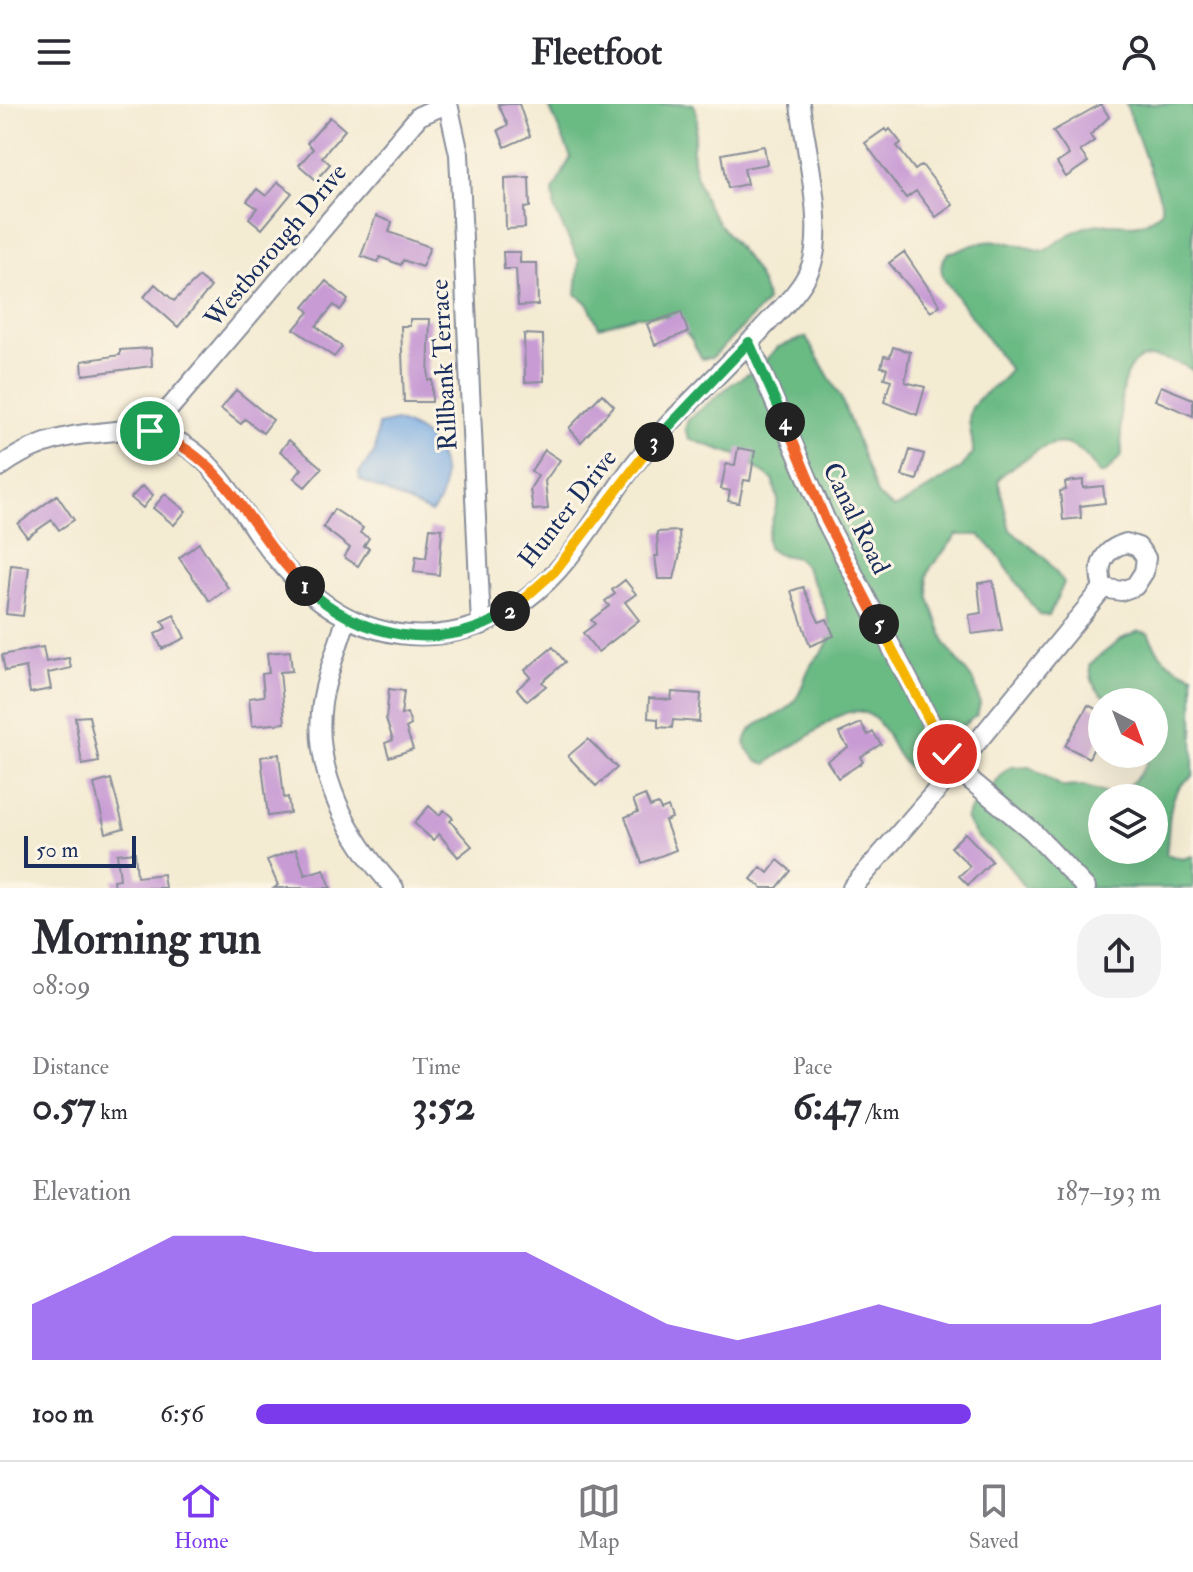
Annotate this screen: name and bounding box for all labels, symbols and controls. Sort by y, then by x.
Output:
icon: menu [32,30,76,74]
text: Fleetfoot [531,30,662,75]
icon: person [1117,30,1161,74]
street label: Westborough Drive [197,157,354,335]
street label: Rillbank Terrace [424,278,464,452]
pin [116,397,184,465]
pin: 4 [765,402,805,442]
text: 4 [779,408,791,436]
icon: arrive [128,409,172,453]
pin: 3 [634,422,674,462]
text: 3 [650,428,658,456]
street label: Hunter Drive [512,443,624,574]
street label: Canal Road [815,457,897,580]
pin: 1 [285,566,325,606]
text: 1 [301,572,309,600]
pin: 2 [490,591,530,631]
text: 2 [504,597,516,625]
pin: 5 [859,604,899,644]
text: 5 [874,610,884,638]
north arrow [1088,688,1168,768]
map controls [1088,688,1168,864]
pin [913,720,981,788]
icon: check [925,732,969,776]
button: layers [1088,784,1168,864]
scale bar [24,832,136,868]
text: 50 m [36,836,78,864]
text: Morning run [32,912,261,967]
button: share [1077,914,1161,998]
text: 08:09 [32,970,91,1002]
text: Distance [32,1053,109,1081]
text: Time [412,1053,460,1081]
text: Pace [793,1053,832,1081]
text: 0.57 [32,1081,96,1132]
text: 3:52 [412,1081,475,1132]
text: 6:47 [793,1081,862,1132]
text: km [96,1098,128,1126]
text: /km [862,1098,900,1126]
text: Elevation [32,1176,131,1208]
text: 187–193 m [1056,1176,1161,1208]
text: 100 m [32,1398,93,1430]
text: 6:56 [160,1398,204,1430]
tab: Home [174,1479,229,1555]
tab: Map [577,1479,621,1555]
tab: Saved [969,1479,1019,1555]

